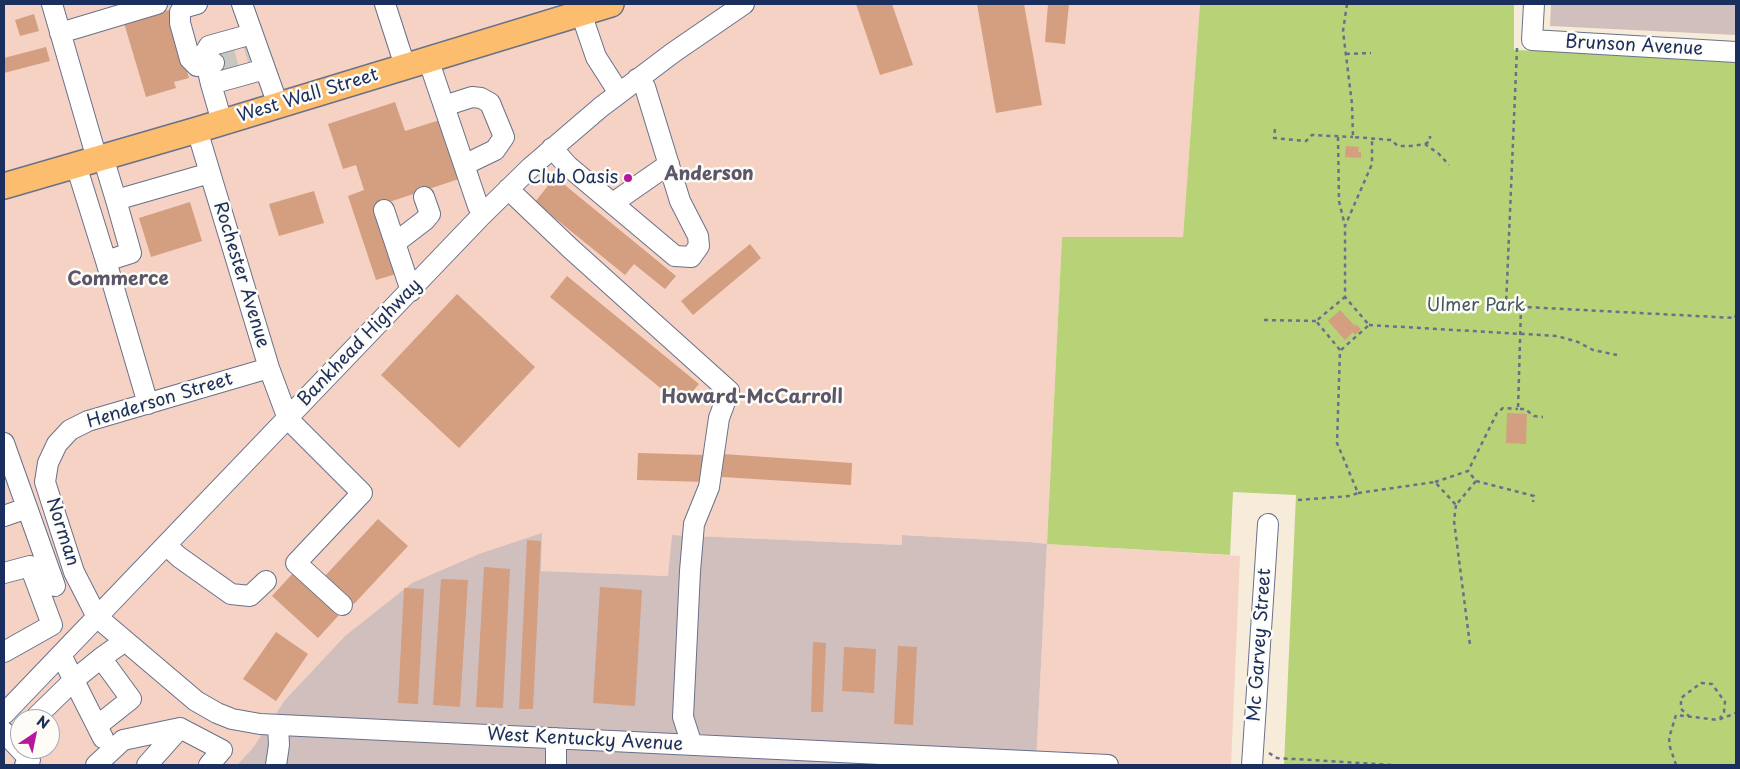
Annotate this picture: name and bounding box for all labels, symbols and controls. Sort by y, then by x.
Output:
street label: Brunson Avenue [1564,32,1704,60]
street label: West Wall Street [235,64,381,128]
district label: Anderson [664,164,754,186]
place label: Club Oasis [527,167,618,189]
marker: Club Oasis [622,172,634,184]
street label: Rochester Avenue [209,199,273,351]
district label: Commerce [67,269,169,291]
street label: Bankhead Highway [294,275,426,411]
park label: Ulmer Park [1427,295,1525,317]
street label: Henderson Street [84,369,236,433]
district label: Howard-McCarroll [661,387,843,409]
street label: Norman [41,495,83,569]
street label: Mc Garvey Street [1244,568,1276,722]
north arrow [10,709,60,759]
text: N [33,710,54,734]
street label: West Kentucky Avenue [486,724,684,756]

